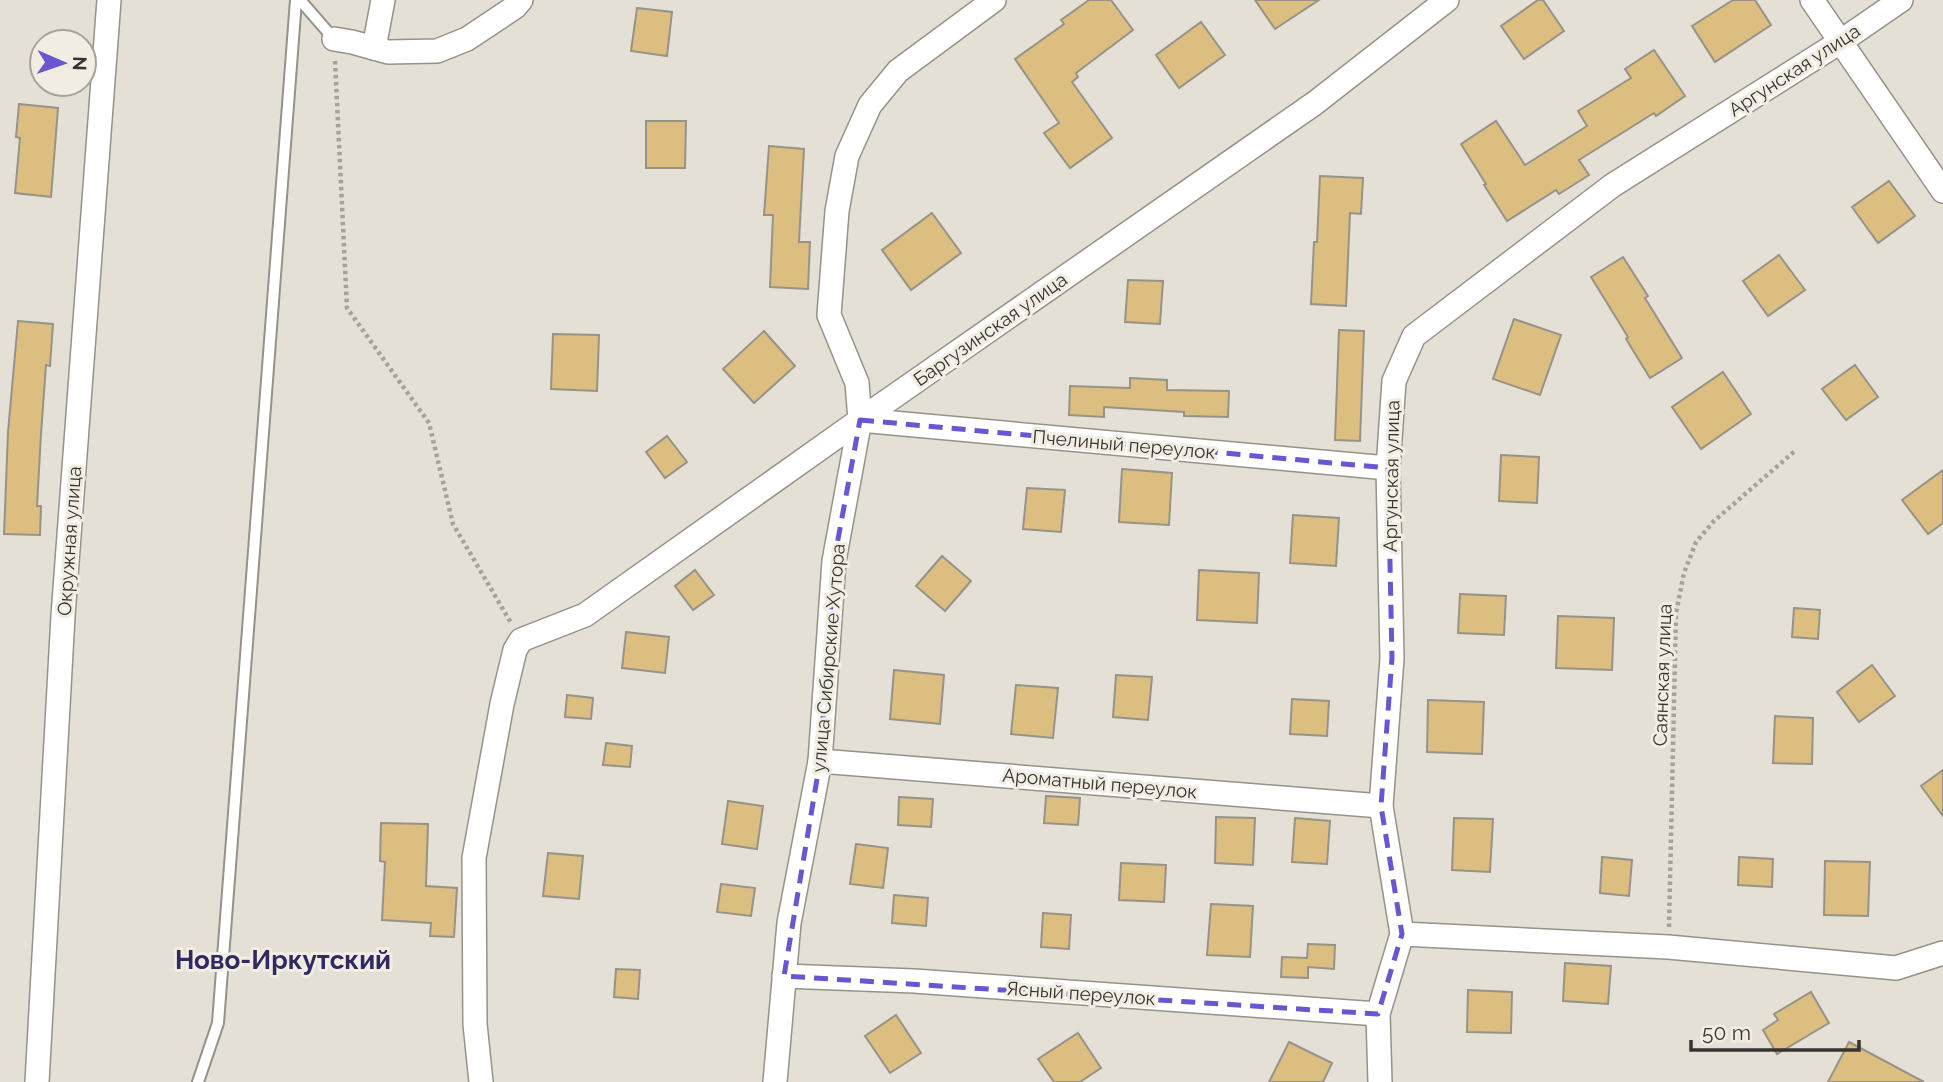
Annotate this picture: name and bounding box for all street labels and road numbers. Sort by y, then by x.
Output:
street label: Аргунская улица [1724,19,1864,121]
street label: Баргузинская улица [909,268,1071,390]
street label: Аргунская улица [1379,400,1403,552]
street label: Пчелиный переулок [1032,425,1217,463]
street label: Окружная улица [53,465,85,617]
street label: улица Сибирские Хутора [807,543,849,773]
street label: Саянская улица [1649,603,1675,747]
street label: Ароматный переулок [1002,764,1198,802]
street label: Ясный переулок [1006,977,1156,1009]

